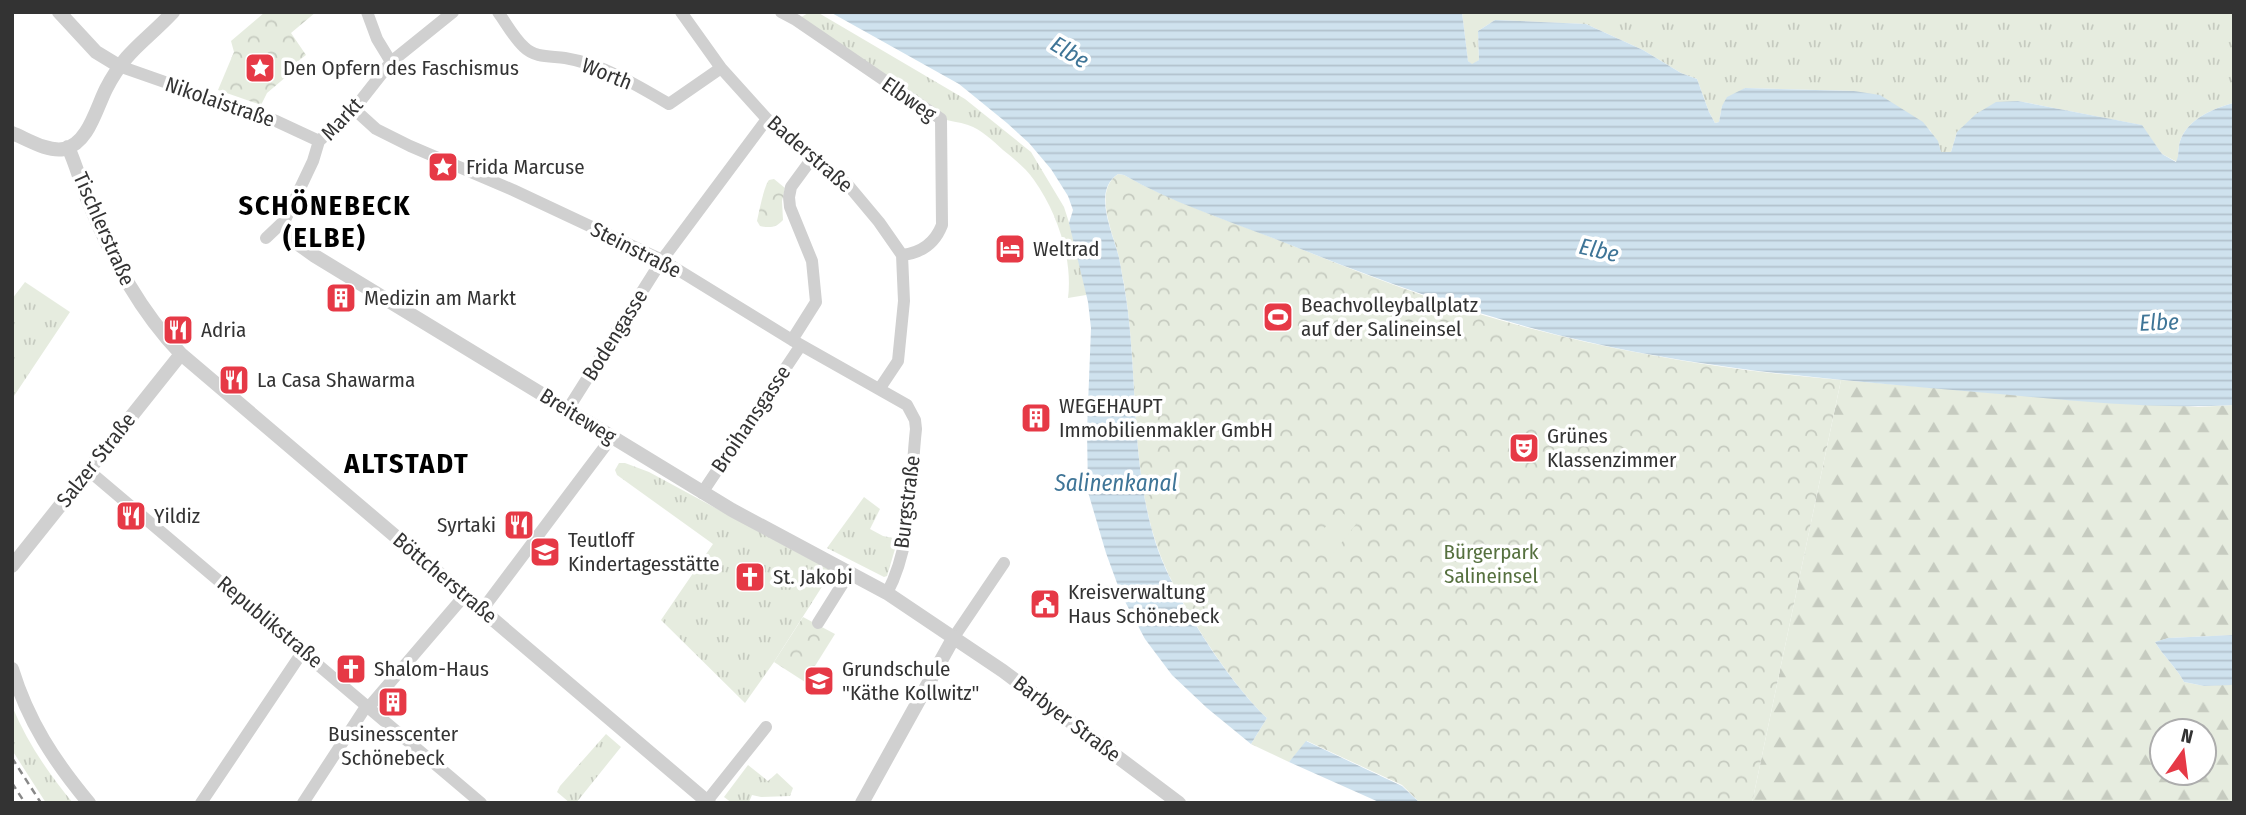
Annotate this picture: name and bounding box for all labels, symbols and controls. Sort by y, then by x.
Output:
water label: Elbe [1046,30,1094,74]
place icon: Den Opfern des Faschismus [243,51,277,85]
street label: Worth [578,52,636,96]
place label: Den Opfern des Faschismus [283,55,519,81]
street label: Nikolaistraße [162,71,278,133]
street label: Elbweg [877,71,941,127]
street label: Markt [316,92,368,146]
street label: Baderstraße [762,110,858,198]
place icon: Frida Marcuse [426,150,460,184]
place label: Frida Marcuse [466,154,585,180]
street label: Tischlerstraße [67,168,141,290]
district label: SCHÖNEBECK (ELBE) [238,189,412,254]
street label: Steinstraße [586,216,686,284]
hotel icon: Weltrad [993,232,1027,266]
water label: Elbe [1576,232,1622,268]
place label: Weltrad [1033,236,1100,262]
building icon: Medizin am Markt [324,281,358,315]
street label: Bodengasse [577,284,653,386]
place label: Medizin am Markt [364,285,516,311]
place label: Beachvolleyballplatz auf der Salineinsel [1301,292,1478,342]
sports icon: Beachvolleyballplatz auf der Salineinsel [1261,300,1295,334]
water label: Elbe [2139,307,2179,337]
restaurant icon: Adria [161,313,195,347]
place label: Adria [201,317,246,343]
street label: Broihansgasse [706,360,796,478]
restaurant icon: La Casa Shawarma [217,363,251,397]
place label: La Casa Shawarma [257,367,415,393]
street label: Breiteweg [535,382,621,450]
place label: WEGEHAUPT Immobilienmakler GmbH [1059,393,1273,443]
building icon: WEGEHAUPT Immobilienmakler GmbH [1019,401,1053,435]
street label: Salzer Straße [51,408,141,512]
place label: Grünes Klassenzimmer [1547,423,1677,473]
theatre icon: Grünes Klassenzimmer [1507,431,1541,465]
district label: ALTSTADT [343,447,470,480]
street label: Burgstraße [888,454,926,550]
water label: Salinenkanal [1053,469,1178,497]
restaurant icon: Yildiz [114,499,148,533]
place label: Yildiz [154,503,200,529]
restaurant icon: Syrtaki [502,508,536,542]
place label: Syrtaki [437,512,496,538]
street label: Böttcherstraße [388,527,502,629]
place label: Teutloff Kindertagesstätte [568,527,720,577]
school or university icon: Teutloff Kindertagesstätte [528,535,562,569]
park label: Bürgerpark Salineinsel [1443,539,1539,589]
church icon: St. Jakobi [733,560,767,594]
place label: St. Jakobi [773,564,853,590]
street label: Republikstraße [212,570,328,674]
place label: Kreisverwaltung Haus Schönebeck [1068,579,1219,629]
public building icon: Kreisverwaltung Haus Schönebeck [1028,587,1062,621]
church icon: Shalom-Haus [334,652,368,686]
place label: Shalom-Haus [374,656,489,682]
place label: Grundschule "Käthe Kollwitz" [842,656,980,706]
school or university icon: Grundschule "Käthe Kollwitz" [802,664,836,698]
street label: Barbyer Straße [1008,670,1126,768]
building icon: Businesscenter Schönebeck [376,685,410,719]
north arrow [2148,717,2218,787]
place label: Businesscenter Schönebeck [328,721,459,771]
text: N [2179,723,2195,749]

